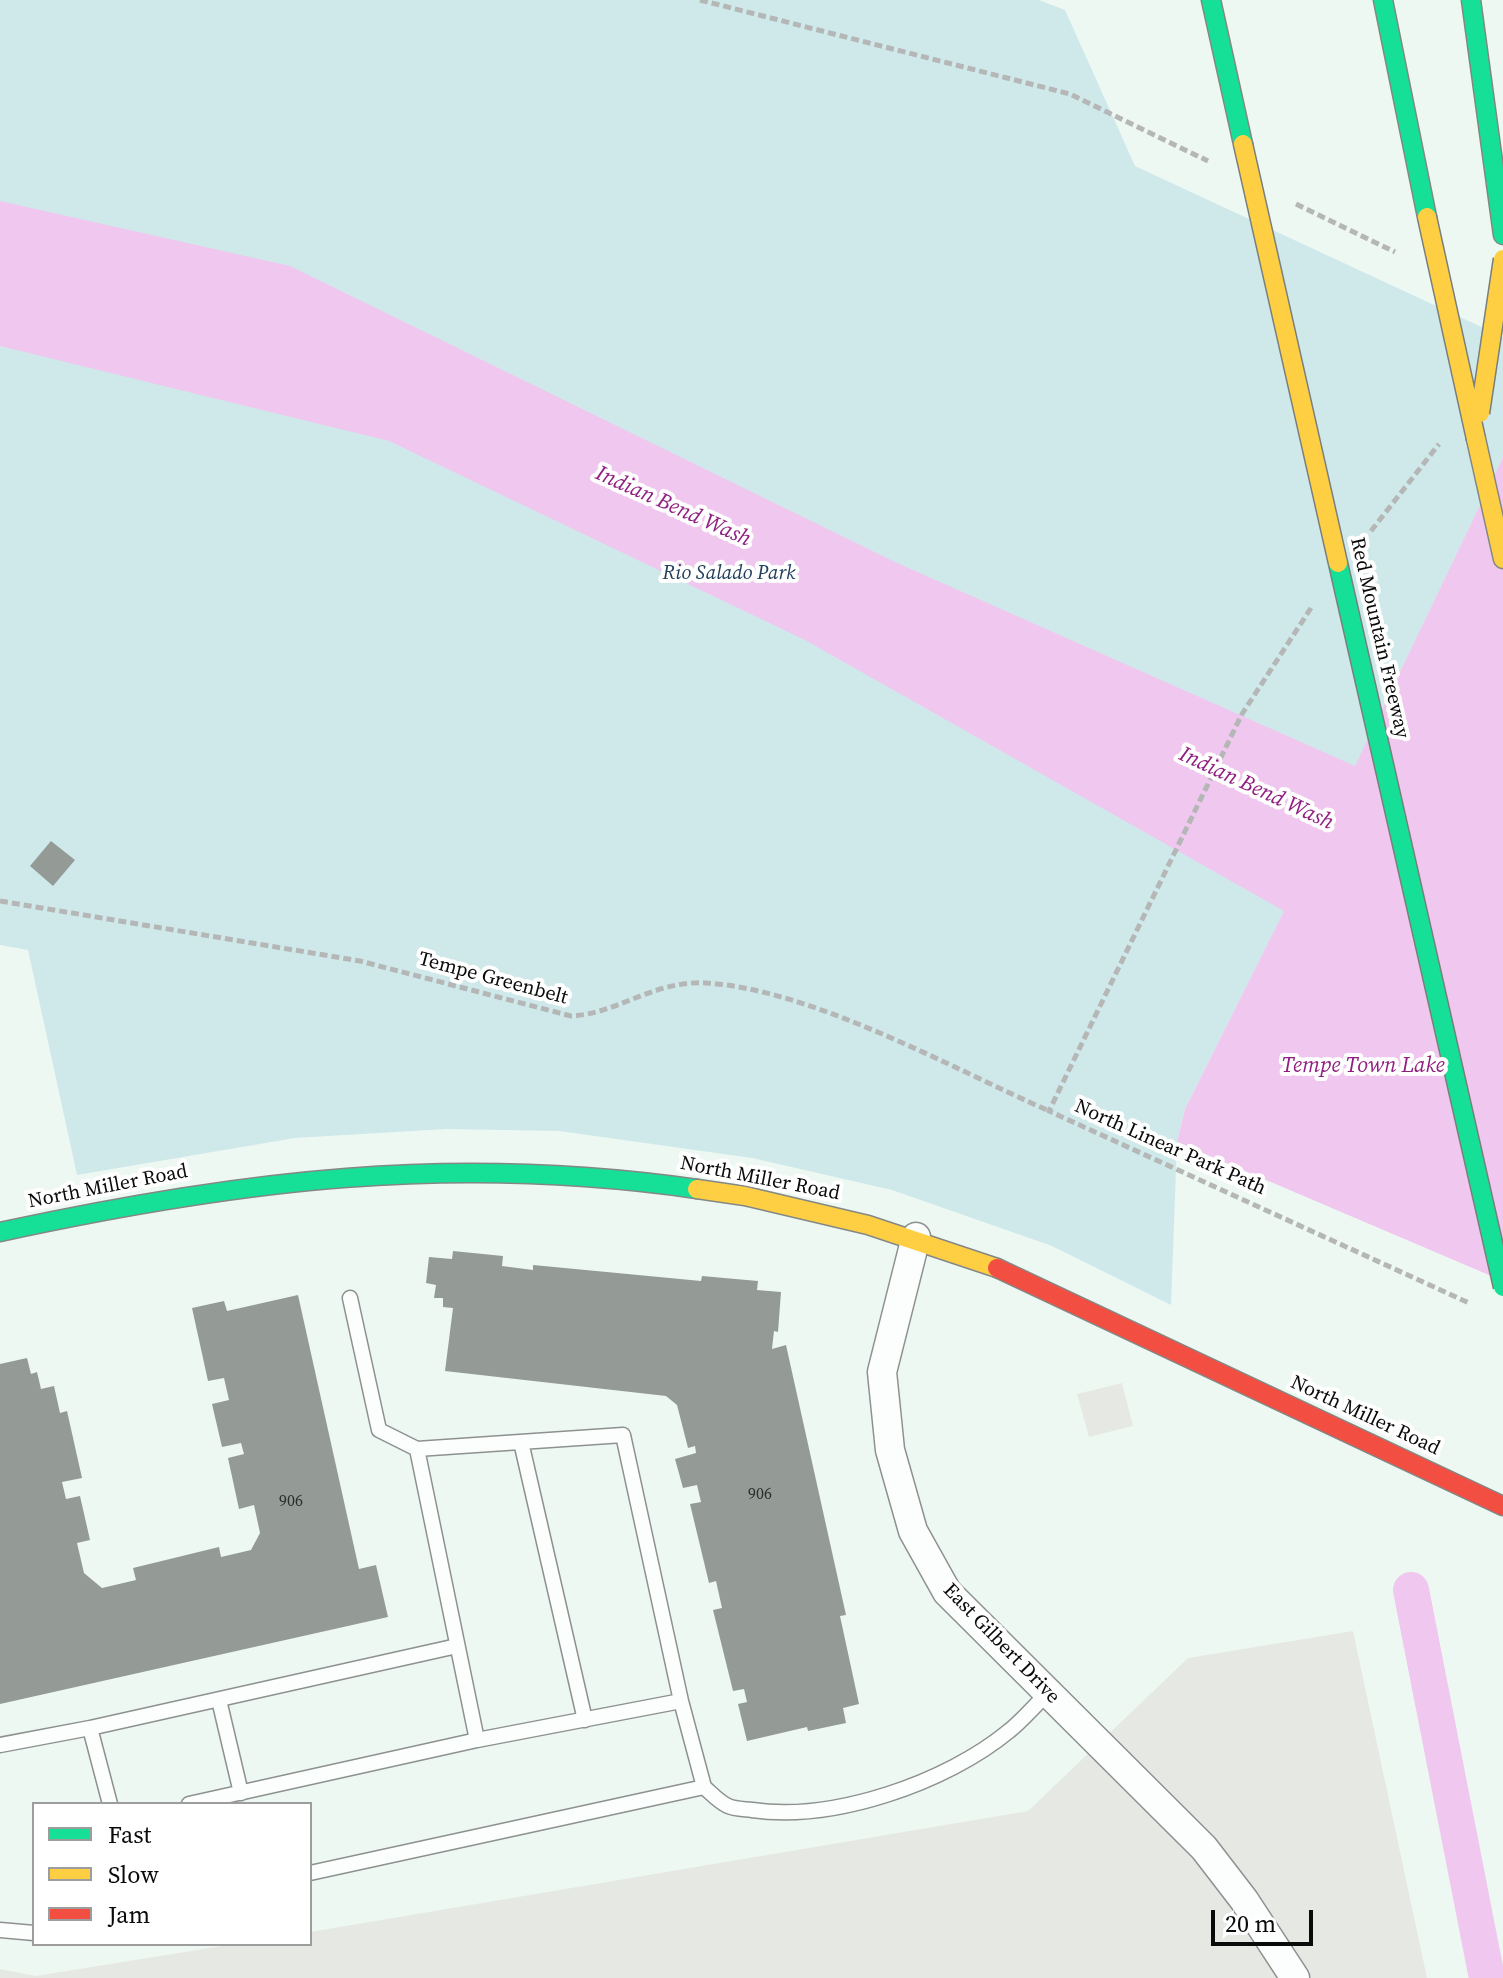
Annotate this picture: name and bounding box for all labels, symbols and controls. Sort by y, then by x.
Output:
water label: Indian Bend Wash [591,461,755,553]
street label: Red Mountain Freeway [1344,535,1414,741]
park label: Rio Salado Park [663,562,795,586]
water label: Indian Bend Wash [1175,742,1337,836]
street label: Tempe Greenbelt [416,948,570,1010]
water label: Tempe Town Lake [1281,1053,1445,1079]
street label: North Linear Park Path [1071,1095,1269,1201]
street label: North Miller Road [678,1152,842,1206]
street label: North Miller Road [26,1160,190,1214]
street label: North Miller Road [1287,1371,1443,1461]
house number: 906 [748,1485,772,1505]
house number: 906 [279,1492,303,1512]
street label: East Gilbert Drive [938,1579,1064,1709]
legend [32,1802,312,1946]
text: Fast [108,1818,151,1851]
text: Slow [108,1858,159,1891]
scale bar [1215,1894,1317,1944]
text: Jam [108,1898,150,1931]
text: 20 m [1225,1907,1276,1940]

